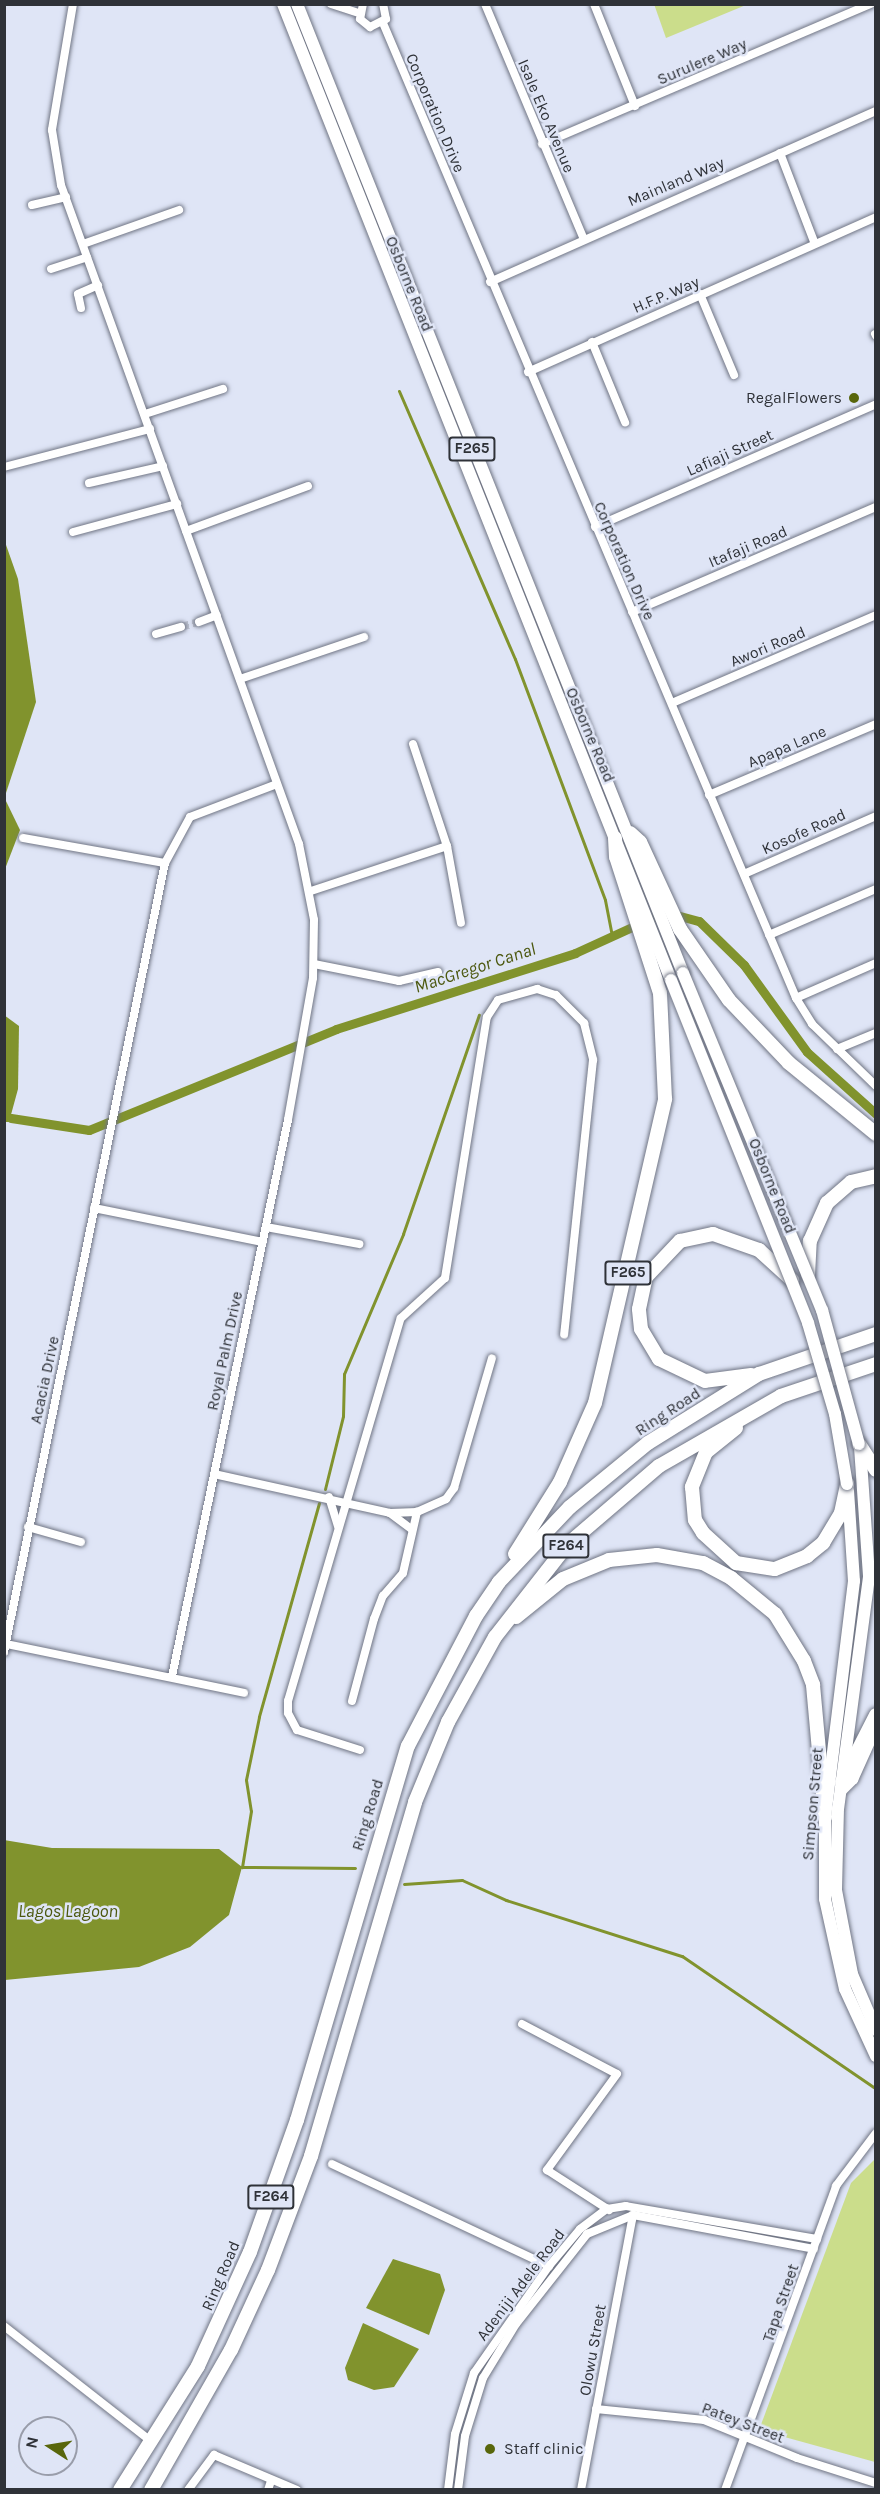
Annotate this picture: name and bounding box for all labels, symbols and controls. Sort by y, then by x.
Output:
street label: Surulere Way [654,35,750,89]
street label: Corporation Drive [401,51,469,175]
street label: Isale Eko Avenue [513,56,579,176]
street label: Mainland Way [625,153,727,211]
street label: Osborne Road [381,233,437,335]
street label: H.F.P. Way [630,272,702,318]
place label: RegalFlowers [746,388,842,408]
marker: RegalFlowers [847,391,861,405]
street label: Lafiaji Street [684,425,776,481]
road number: F265 [448,437,496,461]
street label: Corporation Drive [589,499,659,623]
street label: Itafaji Road [706,522,790,572]
street label: Awori Road [727,622,809,672]
street label: Osborne Road [561,685,619,785]
street label: Apapa Lane [745,722,829,772]
street label: Kosofe Road [759,805,849,859]
water label: MacGregor Canal [412,938,538,998]
street label: Osborne Road [744,1135,800,1237]
road number: F265 [604,1261,652,1285]
street label: Royal Palm Drive [203,1290,247,1412]
street label: Acacia Drive [26,1334,64,1426]
street label: Ring Road [632,1384,704,1440]
road number: F264 [542,1534,590,1558]
street label: Simpson Street [798,1747,828,1861]
street label: Ring Road [348,1777,388,1853]
water label: Lagos Lagoon [18,1900,118,1922]
road number: F264 [247,2185,295,2209]
street label: Adeniji Adele Road [473,2225,569,2345]
street label: Ring Road [198,2238,244,2314]
street label: Tapa Street [759,2261,803,2345]
street label: Olowu Street [576,2303,610,2397]
street label: Patey Street [699,2398,787,2448]
north arrow [18,2416,78,2476]
text: N [21,2435,42,2450]
place label: Staff clinic [504,2439,583,2459]
marker: Staff clinic [481,2440,499,2458]

